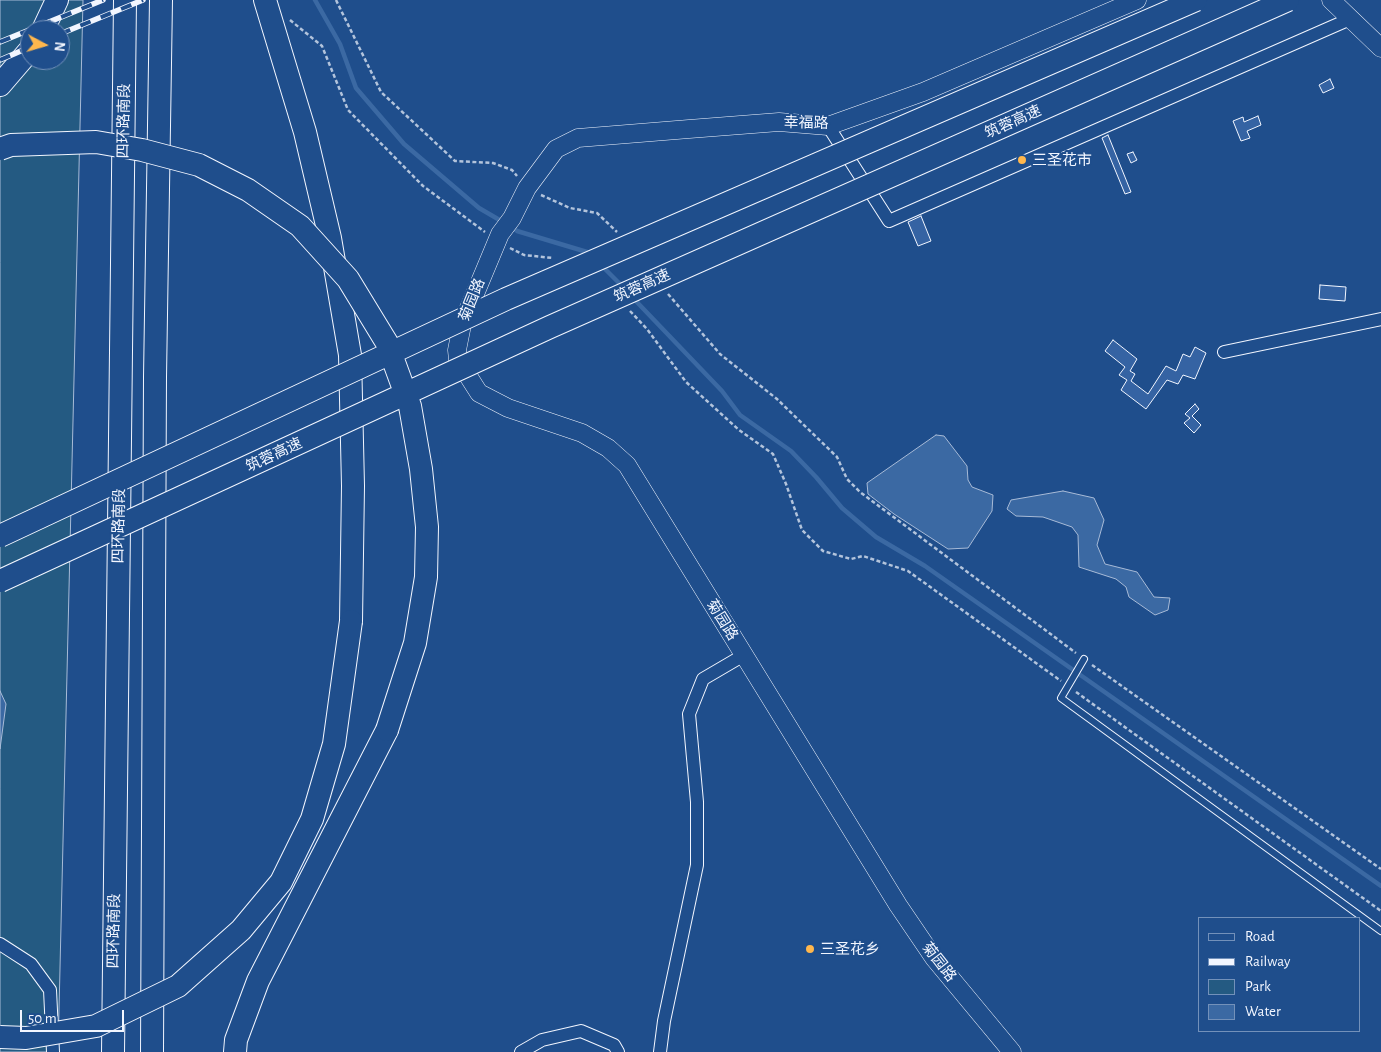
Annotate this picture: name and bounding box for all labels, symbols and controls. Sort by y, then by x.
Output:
north arrow [20,20,70,70]
text: N [51,41,66,52]
street label: 四环路南段 [114,83,134,159]
street label: 筑蓉高速 [982,102,1044,142]
street label: 幸福路 [783,114,829,132]
place label: 三圣花市 [1032,151,1092,169]
marker: 三圣花市 [1016,154,1028,166]
street label: 筑蓉高速 [611,266,673,306]
street label: 菊园路 [455,276,489,324]
street label: 筑蓉高速 [243,434,305,476]
street label: 四环路南段 [109,488,129,564]
street label: 菊园路 [702,596,742,644]
street label: 四环路南段 [104,893,124,969]
legend [1198,917,1361,1032]
text: Road [1245,929,1275,944]
street label: 菊园路 [918,939,960,985]
place label: 三圣花乡 [820,940,880,958]
marker: 三圣花乡 [804,943,816,955]
text: Railway [1245,954,1290,969]
text: Park [1245,979,1271,994]
scale bar [22,1000,126,1032]
text: Water [1245,1004,1281,1019]
text: 50 m [28,1011,57,1026]

